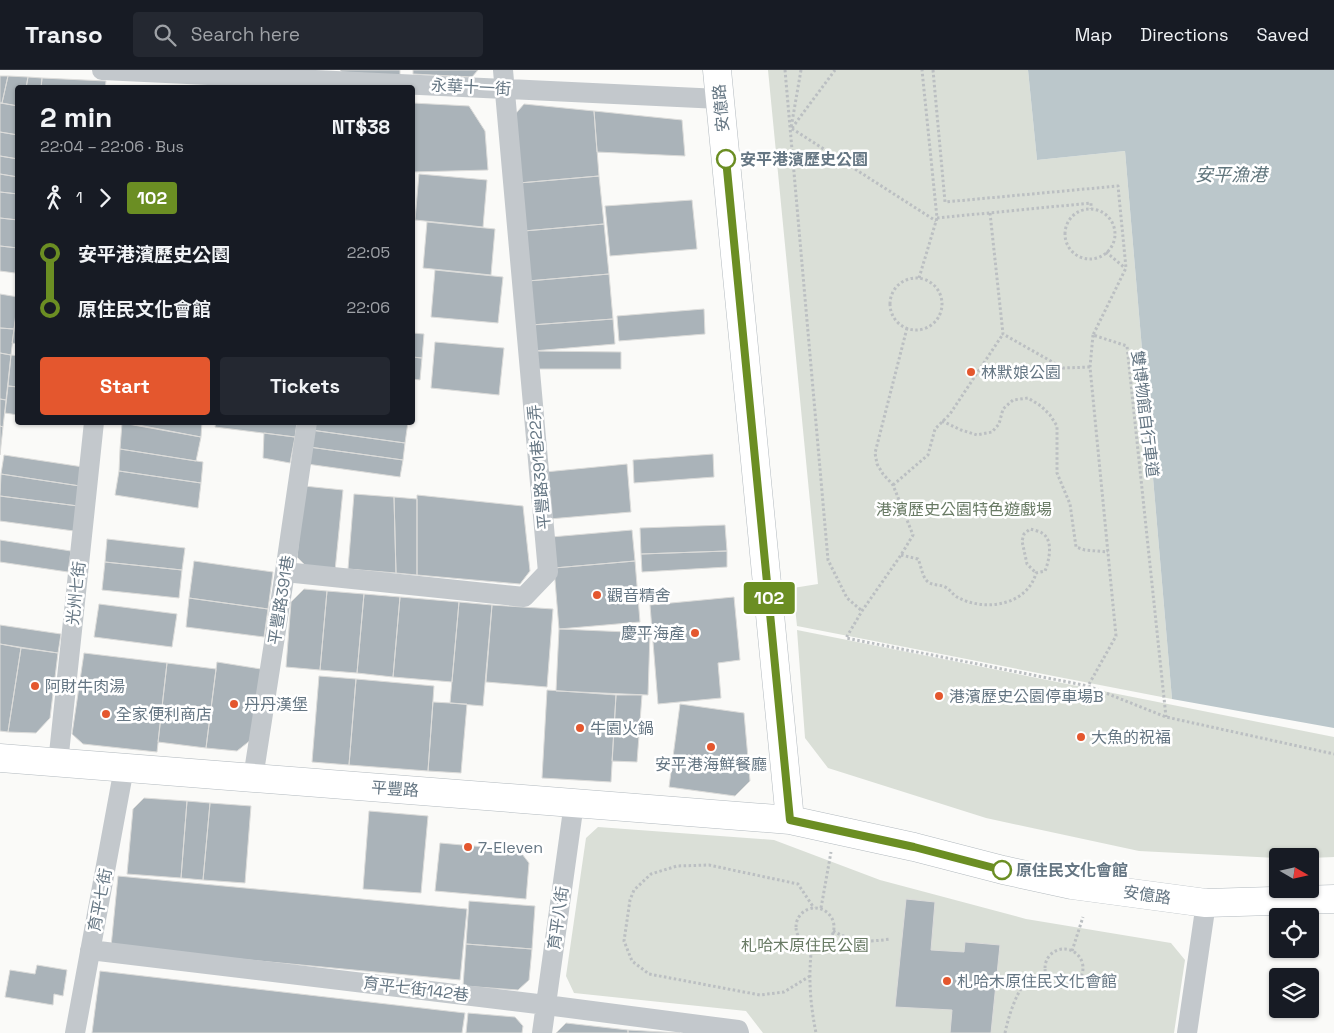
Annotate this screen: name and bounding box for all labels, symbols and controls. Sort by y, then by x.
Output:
search box [133,12,483,57]
text: Transo [25,19,103,50]
icon: search [151,21,179,49]
text: Search here [191,22,300,47]
text: Map [1075,23,1112,46]
text: Directions [1140,23,1229,46]
text: Saved [1257,23,1309,46]
street label: 永華十一街 [430,74,512,100]
street label: 安億路 [708,83,734,133]
text: 2 min [40,99,112,135]
text: NT$38 [332,115,390,140]
text: 22:04 – 22:06 · Bus [40,136,184,157]
marker: 安平港濱歷史公園 [716,149,736,169]
place label: 安平港濱歷史公園 [740,149,868,170]
water label: 安平漁港 [1195,163,1270,186]
icon: walk [40,184,68,212]
icon: forward [91,184,119,212]
text: 102 [137,186,167,209]
text: 1 [76,187,83,208]
text: 安平港濱歷史公園 [78,242,230,267]
text: 22:05 [347,242,390,263]
text: 原住民文化會館 [78,297,211,322]
text: 22:06 [347,297,390,318]
street label: 雙博物館自行車道 [1127,349,1163,479]
button: Start [40,357,210,415]
button: Tickets [220,357,390,415]
place label: 林默娘公園 [981,362,1061,383]
marker: 林默娘公園 [965,366,977,378]
street label: 平豐路391巷22弄 [523,404,555,530]
park label: 港濱歷史公園特色遊戲場 [876,499,1052,520]
street label: 平豐路391巷 [264,554,298,646]
street label: 光州七街 [62,560,90,626]
line badge: 102 [740,582,798,614]
place label: 觀音精舍 [607,585,671,606]
text: 102 [754,586,784,609]
marker: 觀音精舍 [591,589,603,601]
place label: 慶平海產 [621,623,685,644]
marker: 慶平海產 [689,627,701,639]
place label: 阿財牛肉湯 [45,676,125,697]
marker: 阿財牛肉湯 [29,680,41,692]
place label: 港濱歷史公園停車場B [949,686,1104,707]
marker: 港濱歷史公園停車場B [933,690,945,702]
place label: 丹丹漢堡 [244,694,308,715]
marker: 丹丹漢堡 [228,698,240,710]
place label: 全家便利商店 [116,704,212,725]
marker: 全家便利商店 [100,708,112,720]
place label: 牛園火鍋 [590,718,654,739]
marker: 牛園火鍋 [574,722,586,734]
place label: 大魚的祝福 [1091,727,1171,748]
marker: 大魚的祝福 [1075,731,1087,743]
marker: 安平港海鮮餐廳 [705,741,717,753]
place label: 安平港海鮮餐廳 [655,754,767,775]
street label: 平豐路 [370,777,420,801]
place label: 7-Eleven [478,837,543,858]
marker: 7-Eleven [462,841,474,853]
north arrow [1269,848,1319,898]
map controls [1269,848,1319,1018]
marker: 原住民文化會館 [992,860,1012,880]
place label: 原住民文化會館 [1016,860,1128,881]
street label: 育平七街 [84,867,116,933]
street label: 安億路 [1122,881,1172,909]
street label: 育平八街 [543,885,573,951]
button: locate [1269,908,1319,958]
park label: 札哈木原住民公園 [741,935,869,956]
button: layers [1269,968,1319,1018]
place label: 札哈木原住民文化會館 [957,971,1117,992]
street label: 育平七街142巷 [362,972,470,1006]
marker: 札哈木原住民文化會館 [941,975,953,987]

